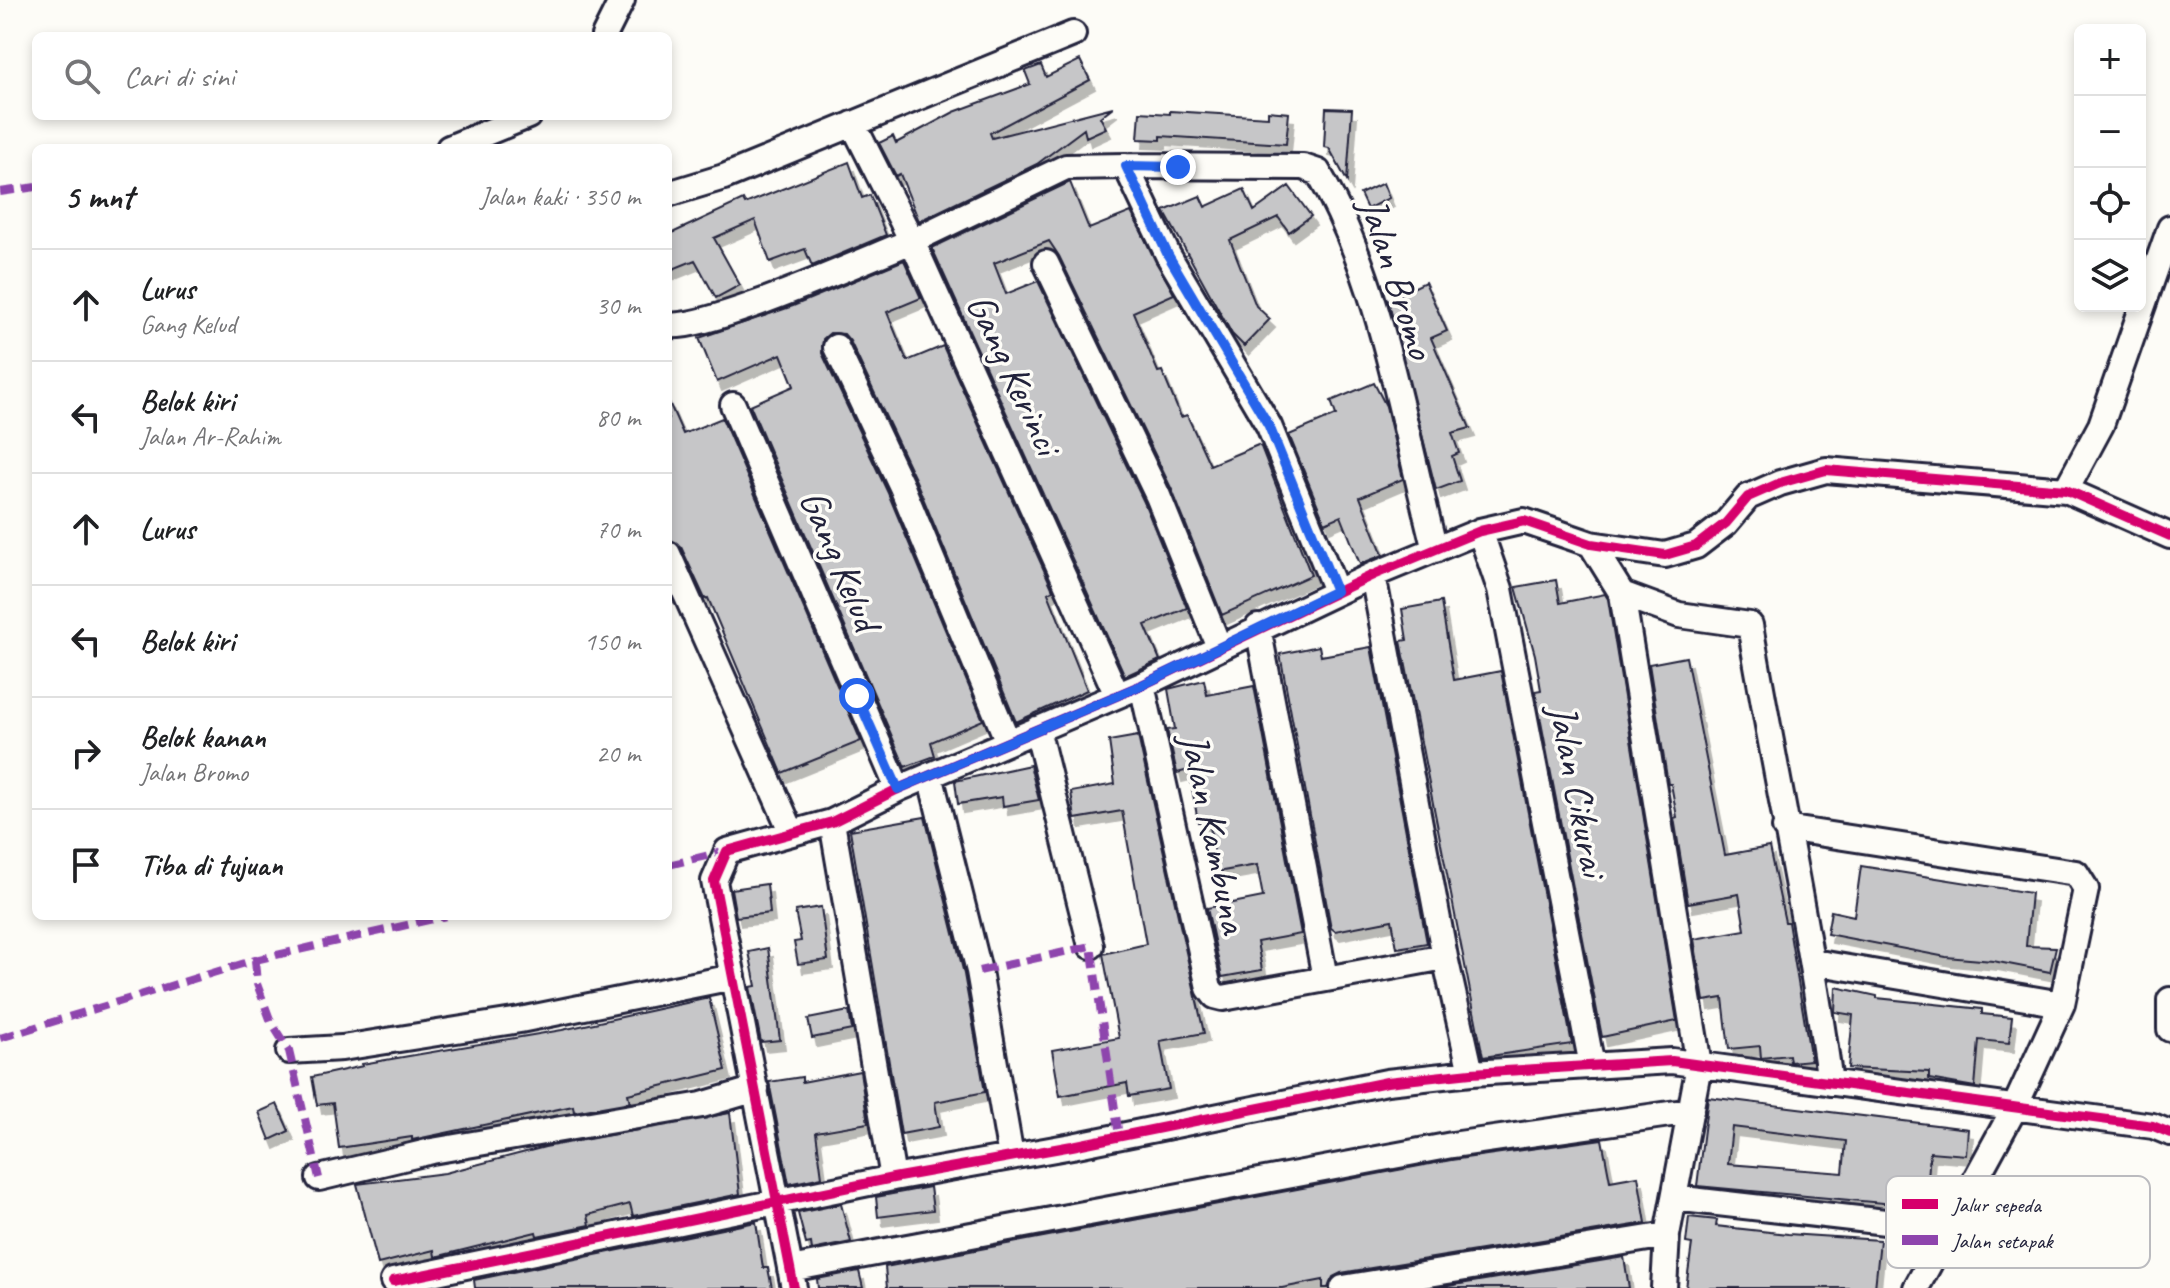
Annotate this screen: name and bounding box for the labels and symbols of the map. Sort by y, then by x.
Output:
route end [1160,149,1196,185]
street label: Jalan Bromo [1347,189,1447,367]
street label: Gang Kerinci [955,286,1075,467]
street label: Gang Kelud [788,482,894,644]
route start [839,678,875,714]
street label: Jalan Cikurai [1536,698,1620,885]
street label: Jalan Kambuna [1168,727,1260,940]
legend [1886,1176,2150,1268]
text: Jalur sepeda [1951,1191,2042,1219]
text: Jalan setapak [1951,1227,2055,1255]

